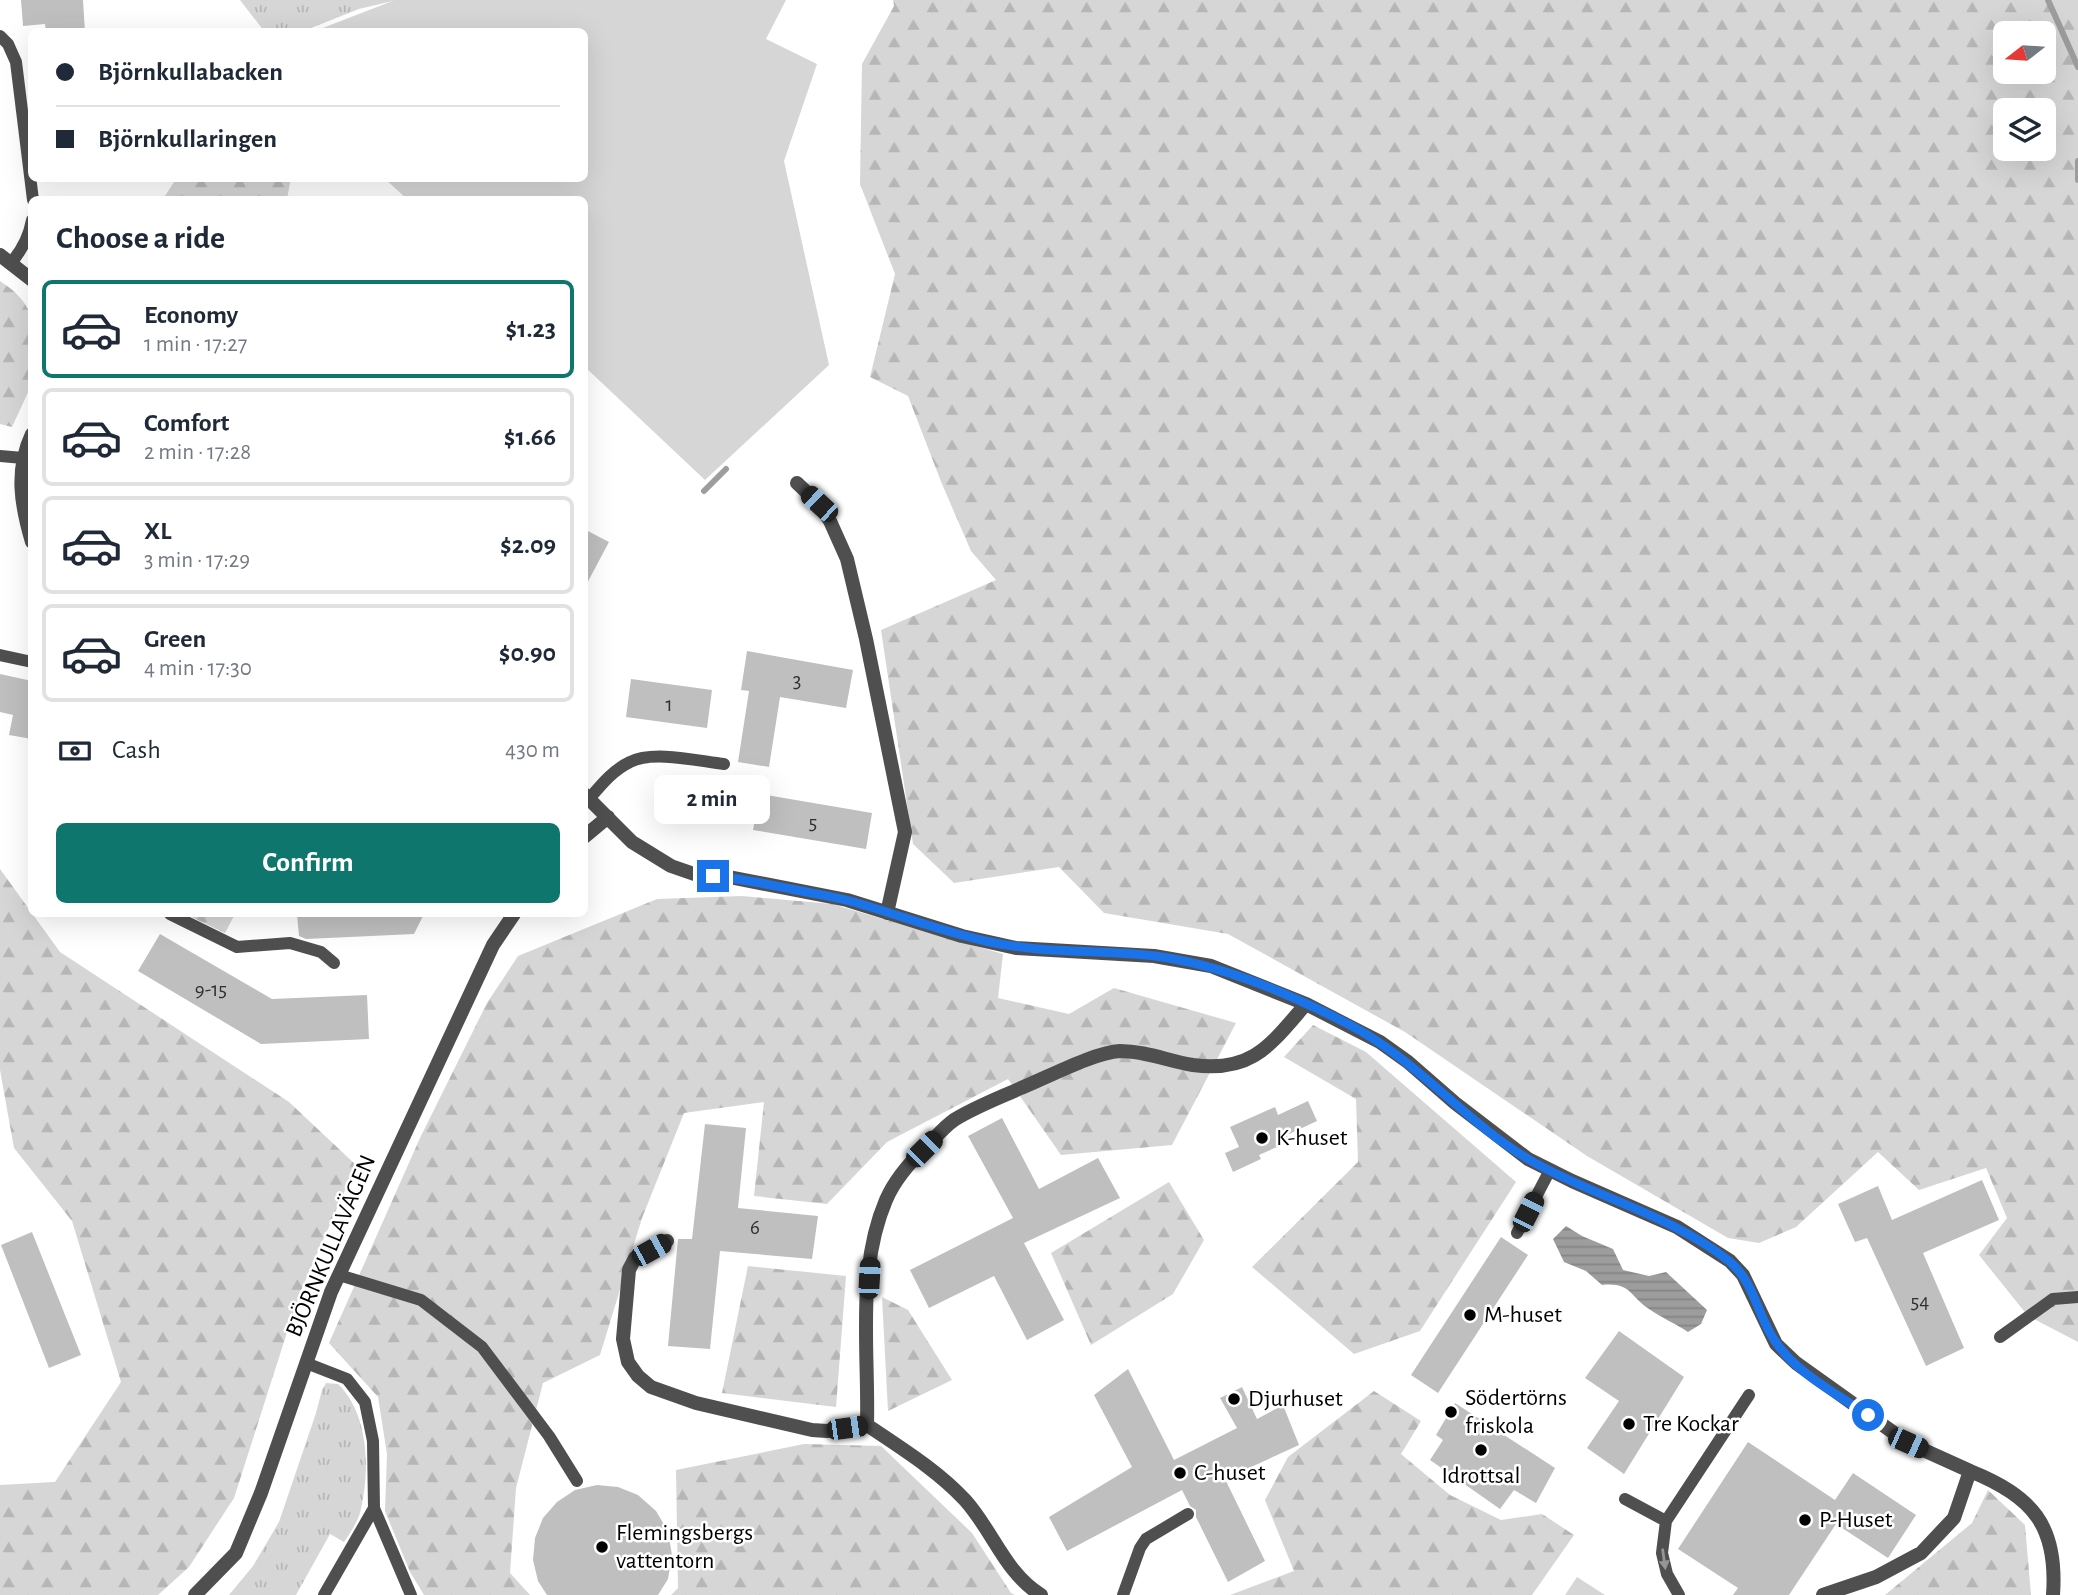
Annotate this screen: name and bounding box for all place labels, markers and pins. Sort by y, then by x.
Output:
place label: K-huset [1276,1126,1348,1150]
marker: K-huset [1254,1130,1270,1146]
place label: M-huset [1484,1303,1562,1327]
marker: M-huset [1462,1307,1478,1323]
place label: Södertörns friskola [1465,1386,1567,1438]
place label: Djurhuset [1248,1387,1343,1411]
marker: Djurhuset [1226,1391,1242,1407]
marker: Södertörns friskola [1443,1404,1459,1420]
place label: Tre Kockar [1643,1412,1739,1436]
marker: Tre Kockar [1621,1416,1637,1432]
marker: Idrottsal [1473,1442,1489,1458]
place label: C-huset [1194,1461,1266,1485]
place label: Idrottsal [1441,1464,1521,1488]
marker: C-huset [1172,1465,1188,1481]
place label: P-Huset [1819,1508,1893,1532]
marker: P-Huset [1797,1512,1813,1528]
place label: Flemingsbergs vattentorn [616,1521,753,1573]
marker: Flemingsbergs vattentorn [594,1539,610,1555]

